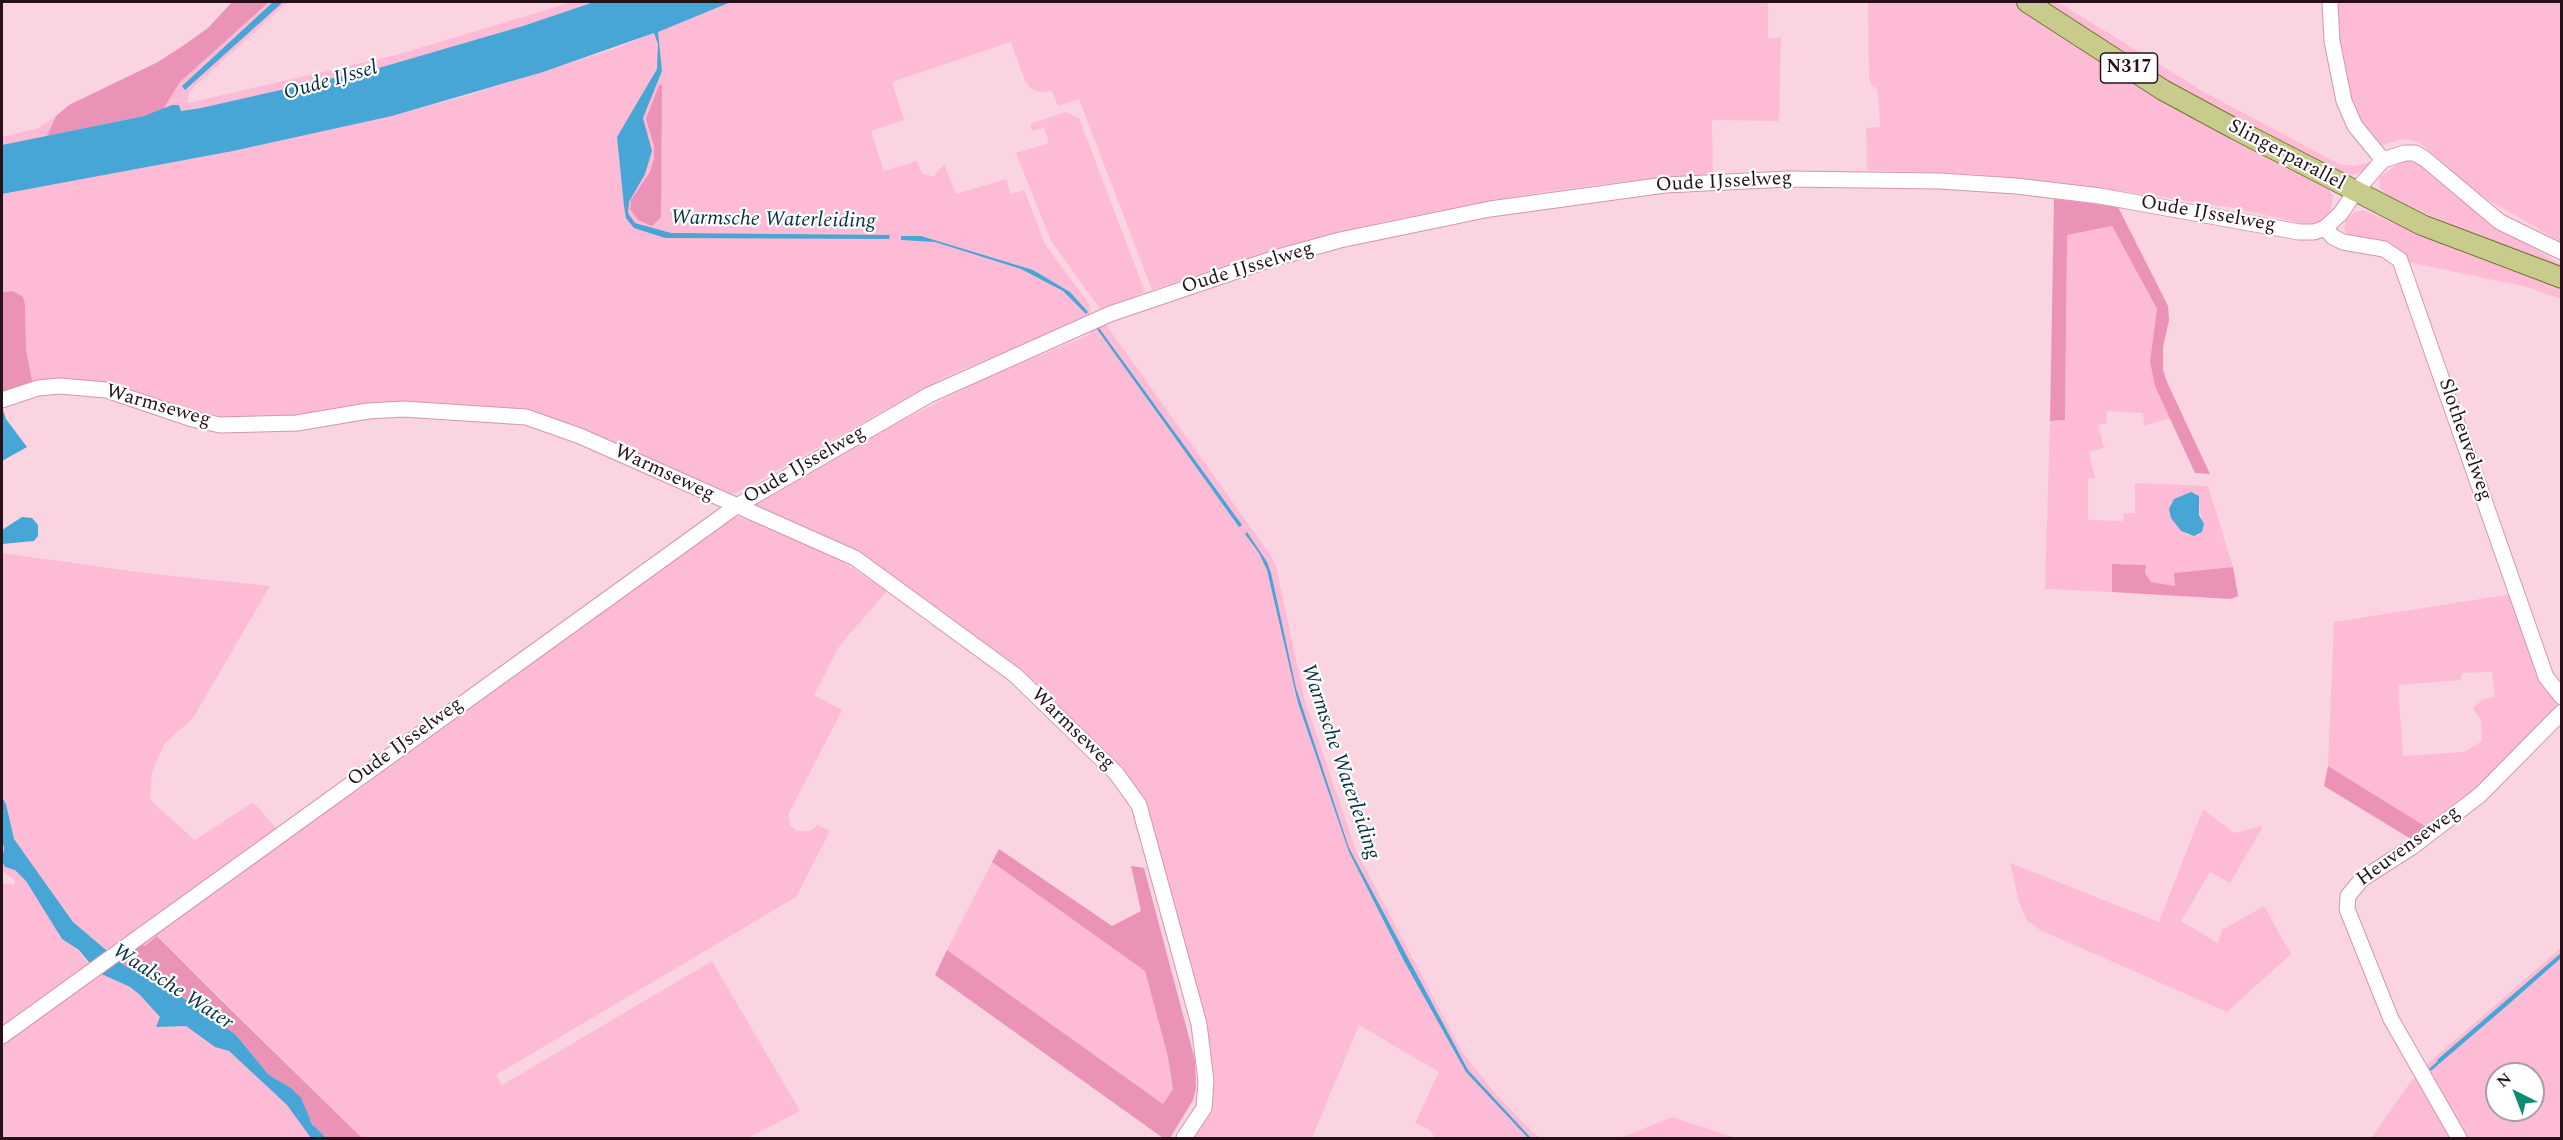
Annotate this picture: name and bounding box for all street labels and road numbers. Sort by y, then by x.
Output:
road number: N317 [2100,53,2158,83]
street label: Slingerparallel [2223,115,2349,197]
street label: Oude IJsselweg [1655,167,1793,199]
street label: Oude IJsselweg [2139,191,2277,239]
street label: Oude IJsselweg [1179,238,1317,300]
street label: Slotheuvelweg [2432,376,2496,504]
street label: Warmseweg [103,381,213,433]
street label: Oude IJsselweg [740,421,870,511]
street label: Warmseweg [610,440,718,508]
street label: Warmseweg [1025,684,1119,776]
street label: Oude IJsselweg [344,693,468,793]
street label: Heuvenseweg [2353,801,2465,893]

